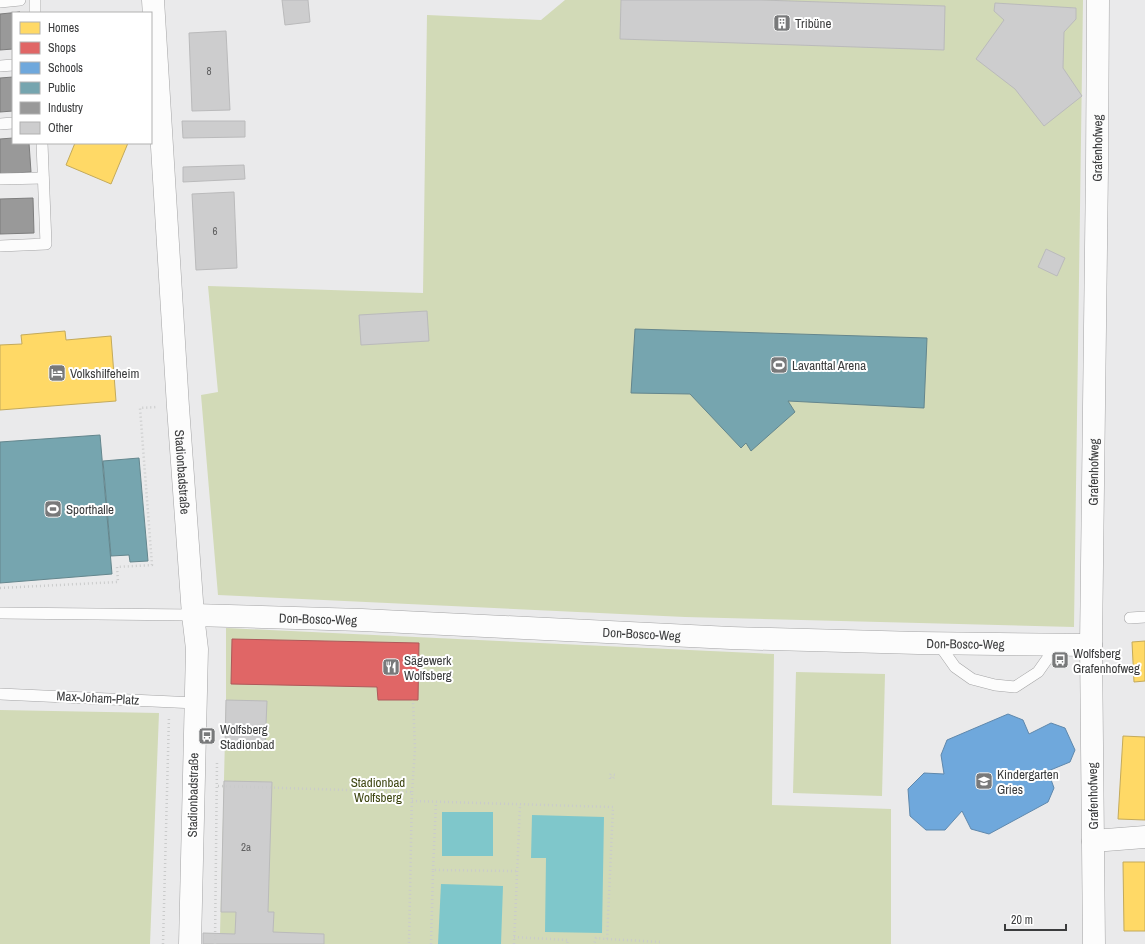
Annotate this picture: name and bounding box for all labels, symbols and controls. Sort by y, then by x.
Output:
legend [12,12,152,144]
building icon: Tribüne [772,13,792,33]
place label: Tribüne [795,15,831,32]
text: Homes [48,20,79,36]
text: Shops [48,40,76,56]
text: Schools [48,60,83,76]
house number: 8 [206,64,212,78]
text: Public [48,80,75,96]
text: Industry [48,100,83,116]
street label: Grafenhofweg [1088,114,1106,182]
text: Other [48,120,73,136]
house number: 6 [212,224,218,238]
sports icon: Lavanttal Arena [769,355,789,375]
place label: Lavanttal Arena [792,357,866,374]
hotel icon: Volkshilfeheim [47,363,67,383]
place label: Volkshilfeheim [70,365,139,382]
street label: Stadionbadstraße [171,429,194,515]
street label: Grafenhofweg [1084,438,1102,506]
sports icon: Sporthalle [43,499,63,519]
place label: Sporthalle [66,501,114,518]
street label: Don-Bosco-Weg [279,609,357,628]
street label: Don-Bosco-Weg [602,623,681,644]
street label: Don-Bosco-Weg [926,635,1005,653]
place label: Wolfsberg Grafenhofweg [1073,645,1140,677]
bus stop icon: Wolfsberg Grafenhofweg [1050,650,1070,670]
place label: Sägewerk Wolfsberg [404,652,452,684]
restaurant icon: Sägewerk Wolfsberg [381,657,401,677]
street label: Max-Joham-Platz [56,687,140,709]
place label: Wolfsberg Stadionbad [220,721,275,753]
bus stop icon: Wolfsberg Stadionbad [197,726,217,746]
street label: Stadionbadstraße [184,752,202,838]
street label: Grafenhofweg [1084,762,1102,830]
place label: Kindergarten Gries [997,766,1059,798]
school or university icon: Kindergarten Gries [974,771,994,791]
park label: Stadionbad Wolfsberg [351,774,405,806]
house number: 2a [241,840,251,854]
scale bar [1005,906,1066,932]
text: 20 m [1011,912,1033,928]

